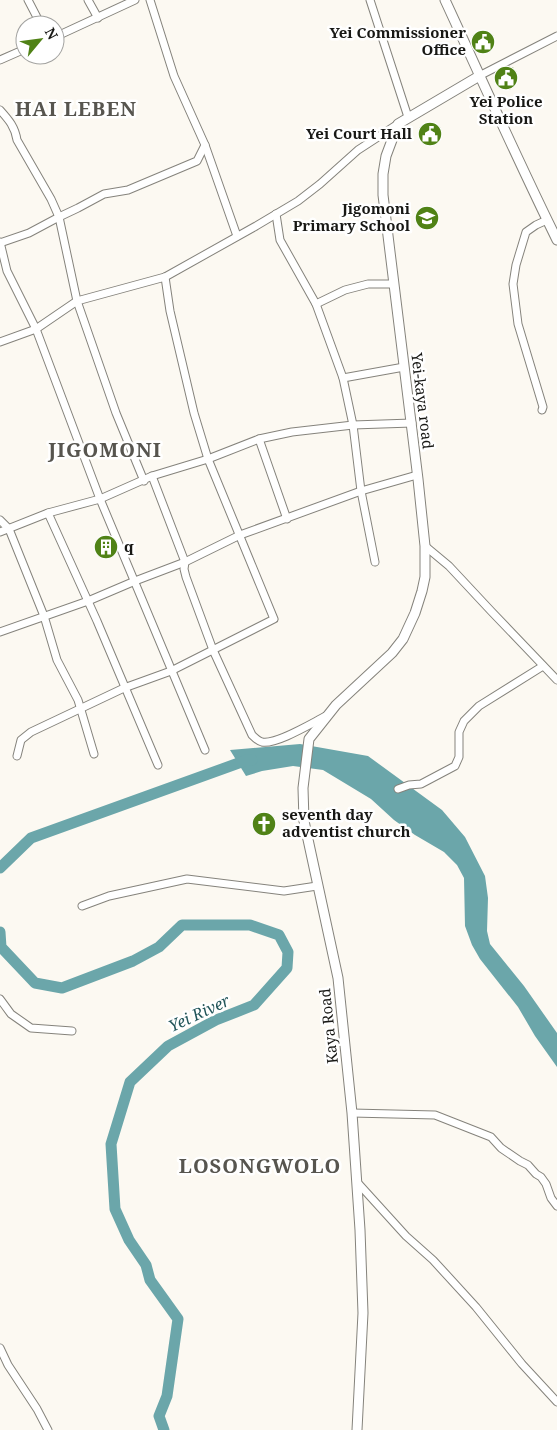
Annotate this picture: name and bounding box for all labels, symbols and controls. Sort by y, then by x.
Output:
north arrow [15,15,65,65]
place label: Yei Commissioner Office [329,22,466,59]
text: N [41,24,63,43]
public building icon: Yei Commissioner Office [470,29,496,55]
public building icon: Yei Police Station [493,65,519,91]
place label: Yei Police Station [470,91,542,128]
district label: HAI LEBEN [15,95,137,122]
public building icon: Yei Court Hall [417,121,443,147]
place label: Yei Court Hall [306,123,413,143]
place label: Jigomoni Primary School [293,198,411,235]
school or university icon: Jigomoni Primary School [414,205,440,231]
street label: Yei-kaya road [407,351,439,450]
district label: JIGOMONI [47,436,162,463]
building icon: q [93,534,119,560]
place label: q [124,536,134,556]
place label: seventh day adventist church [282,804,411,841]
church icon: seventh day adventist church [251,811,277,837]
street label: Kaya Road [314,987,342,1065]
water label: Yei River [165,989,234,1037]
district label: LOSONGWOLO [179,1152,341,1179]

